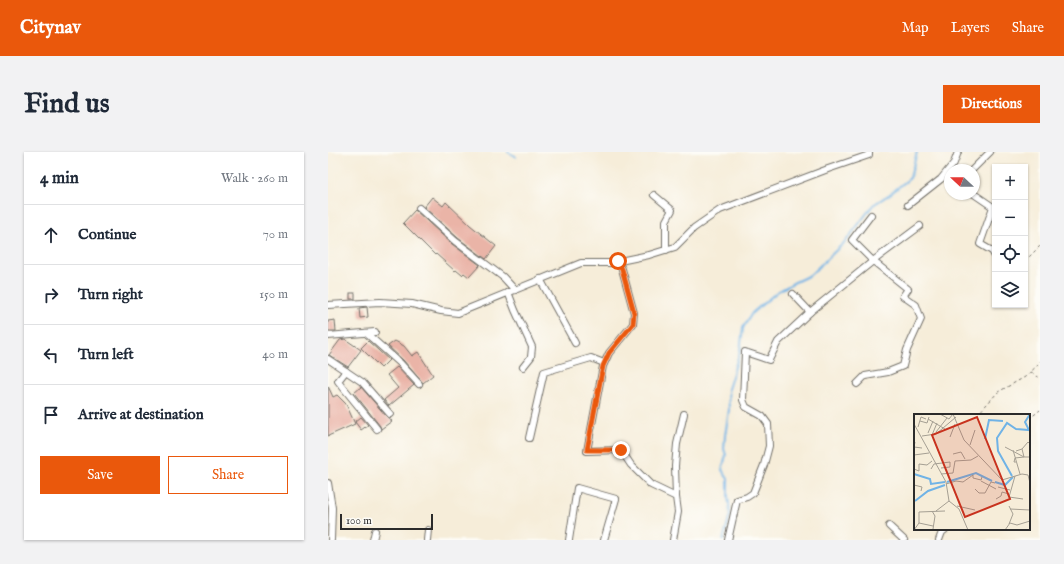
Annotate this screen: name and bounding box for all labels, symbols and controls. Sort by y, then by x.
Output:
text: Citynav [20,16,81,40]
text: Map [902,19,929,37]
text: Layers [951,19,990,37]
text: Share [1012,19,1044,37]
button: Directions [943,85,1040,123]
text: Find us [24,87,110,122]
north arrow [944,164,980,200]
map controls [992,164,1028,308]
button: + [992,164,1028,200]
text: 4 min [40,168,79,189]
text: Walk · 260 m [221,170,288,187]
button: − [992,200,1028,236]
icon: ahead [40,224,62,246]
text: Continue [78,225,136,244]
text: 70 m [263,226,288,243]
button: locate [992,236,1028,272]
route start [609,252,627,270]
button: layers [992,272,1028,308]
icon: right [40,284,62,306]
text: Turn right [78,285,143,304]
text: 150 m [259,286,288,303]
icon: left [40,344,62,366]
text: Turn left [78,345,134,364]
text: 40 m [262,346,288,363]
icon: arrive [40,404,62,426]
text: Arrive at destination [78,405,204,424]
inset map [914,414,1030,530]
route end [612,441,630,459]
button: Save [40,456,160,494]
button: Share [168,456,288,494]
scale bar [340,512,433,531]
text: 100 m [346,514,372,528]

